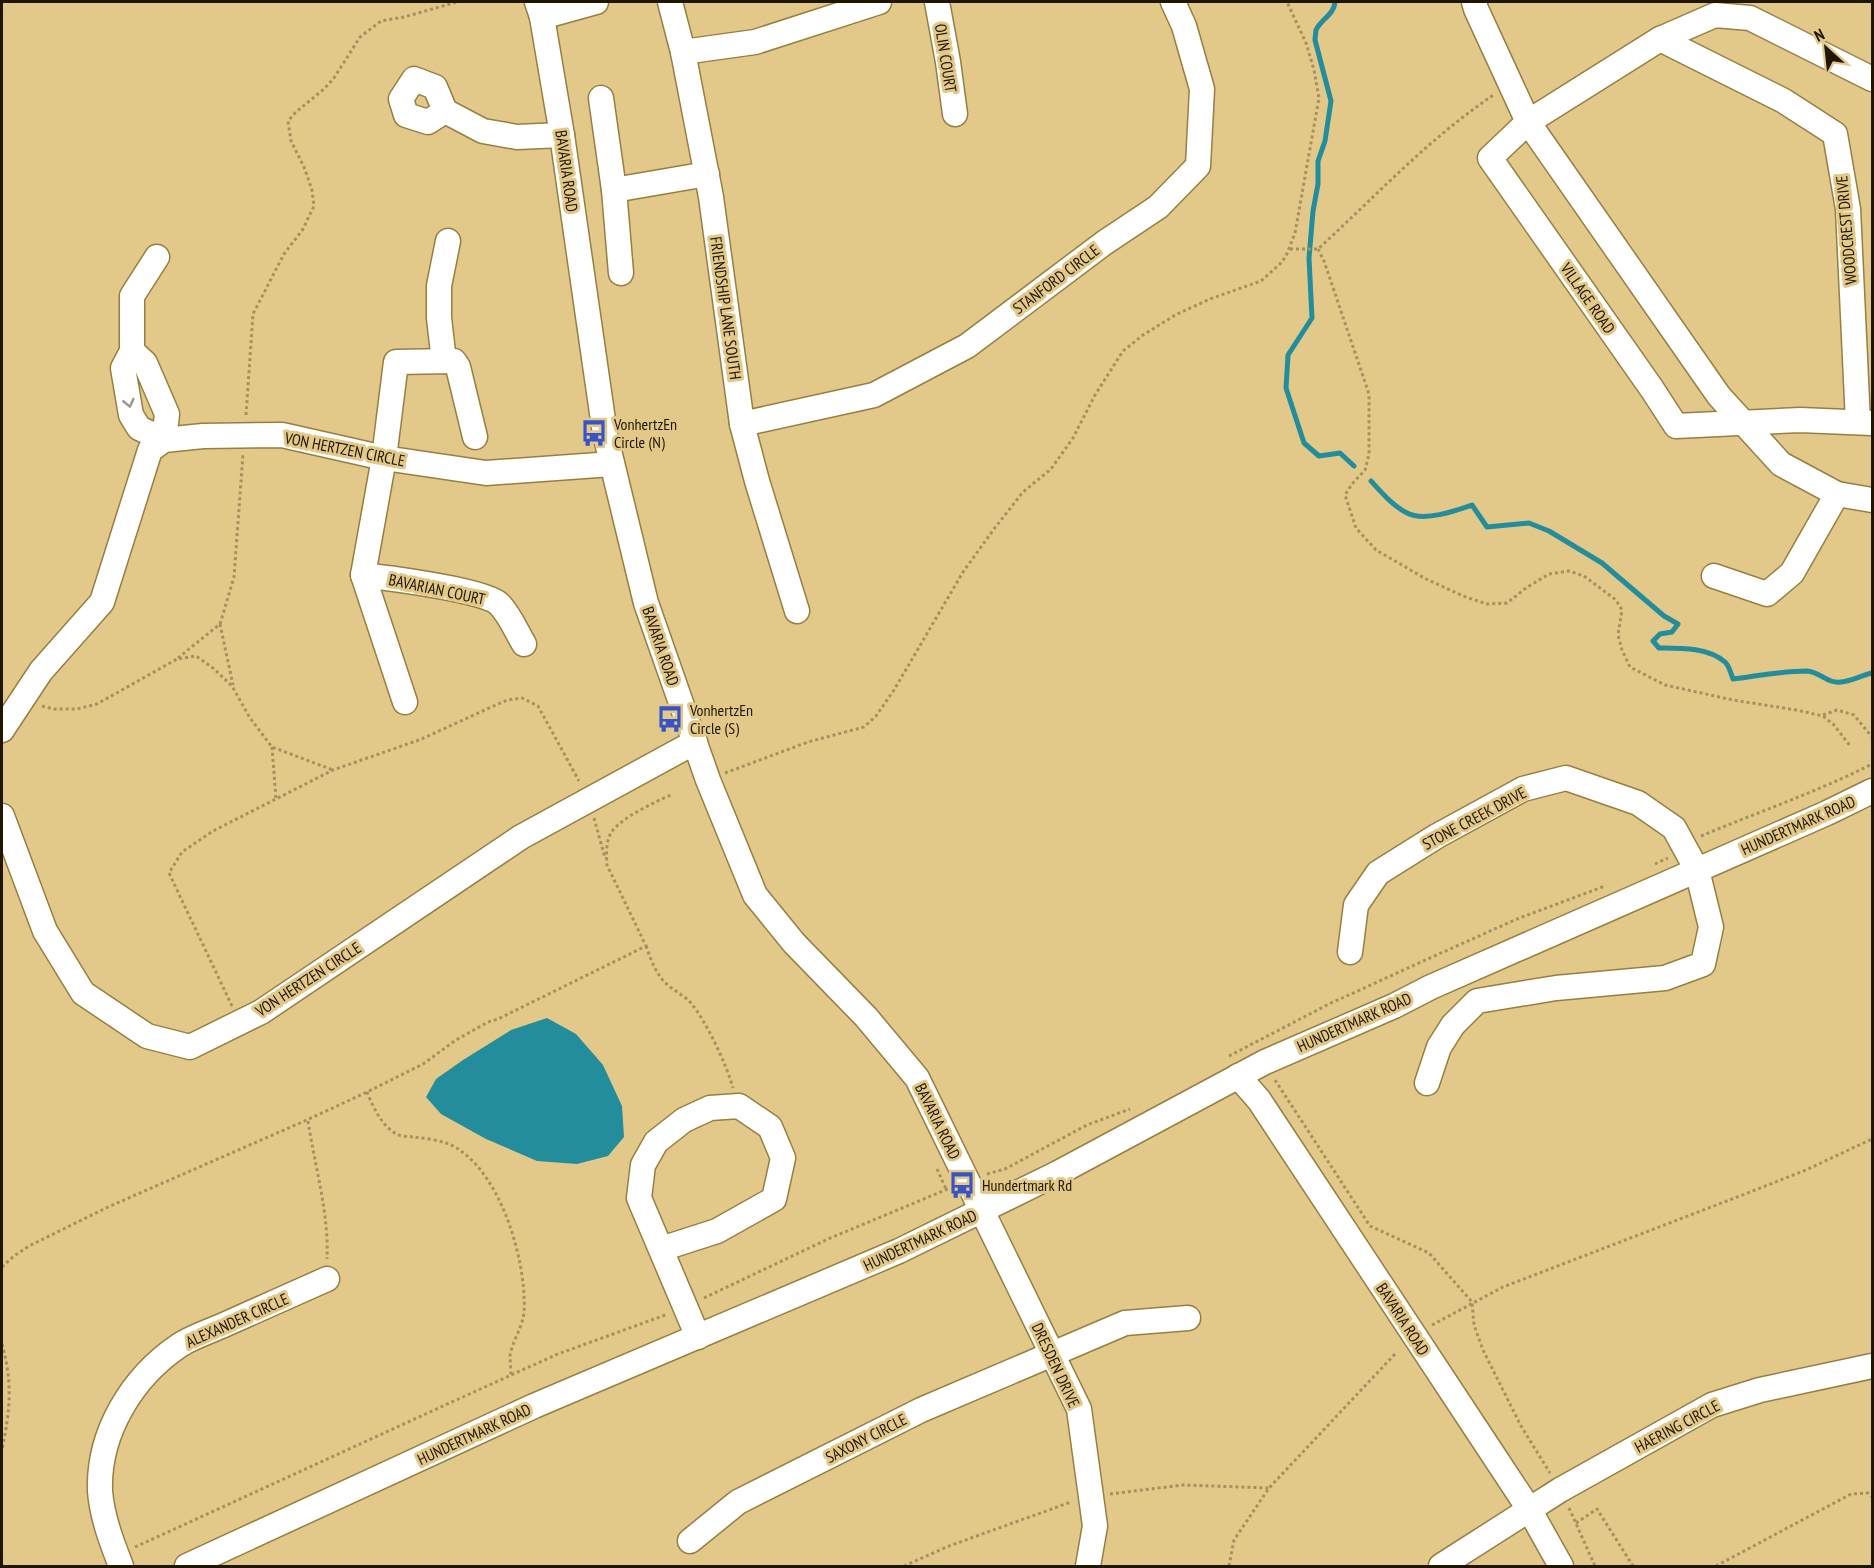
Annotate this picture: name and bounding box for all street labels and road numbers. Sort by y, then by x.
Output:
street label: OLIN COURT [931,22,961,94]
street label: BAVARIA ROAD [551,129,583,213]
street label: WOODCREST DRIVE [1831,175,1861,285]
street label: FRIENDSHIP LANE SOUTH [706,235,746,381]
street label: STANFORD CIRCLE [1009,240,1103,318]
street label: VILLAGE ROAD [1556,258,1620,337]
street label: VON HERTZEN CIRCLE [282,427,407,470]
street label: BAVARIAN COURT [387,569,487,609]
street label: BAVARIA ROAD [638,604,684,688]
street label: STONE CREEK DRIVE [1419,782,1529,854]
street label: HUNDERTMARK ROAD [1738,791,1858,859]
street label: VON HERTZEN CIRCLE [251,937,365,1021]
street label: HUNDERTMARK ROAD [1294,988,1414,1056]
street label: BAVARIA ROAD [911,1080,965,1162]
street label: HUNDERTMARK ROAD [860,1205,980,1275]
street label: BAVARIA ROAD [1372,1279,1434,1359]
street label: ALEXANDER CIRCLE [183,1288,292,1352]
street label: DRESDEN DRIVE [1028,1319,1084,1411]
street label: HAERING CIRCLE [1631,1395,1723,1457]
street label: HUNDERTMARK ROAD [414,1399,534,1469]
street label: SAXONY CIRCLE [822,1409,910,1467]

